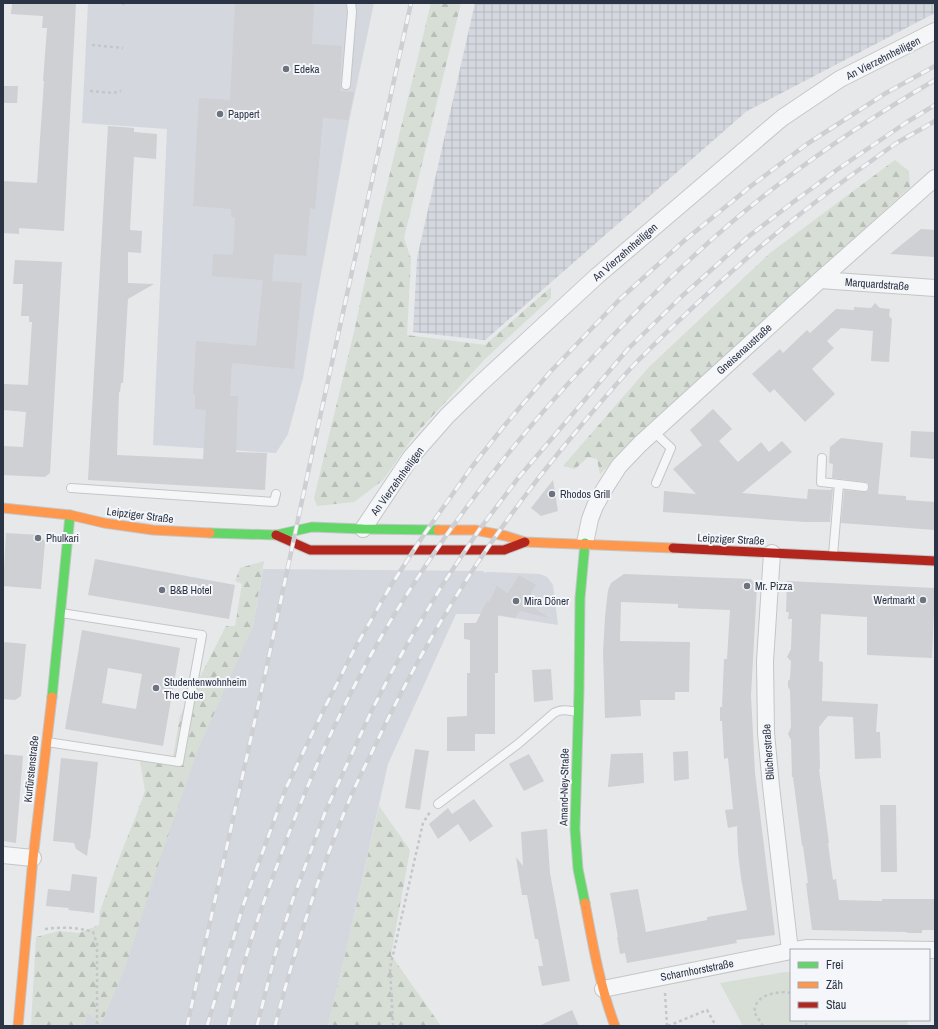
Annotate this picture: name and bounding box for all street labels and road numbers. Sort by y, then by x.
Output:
street label: An Vierzehnheiligen [843,33,923,83]
street label: An Vierzehnheiligen [589,220,660,285]
street label: Marquardstraße [845,275,909,293]
street label: Gneisenaustraße [713,320,775,378]
street label: An Vierzehnheiligen [367,444,427,519]
street label: Leipziger Straße [106,504,174,526]
street label: Leipziger Straße [697,530,765,548]
street label: Blücherstraße [759,724,777,780]
street label: Kurfürstenstraße [21,735,41,803]
street label: Amand-Ney-Straße [556,748,572,827]
street label: Scharnhorststraße [659,956,735,984]

